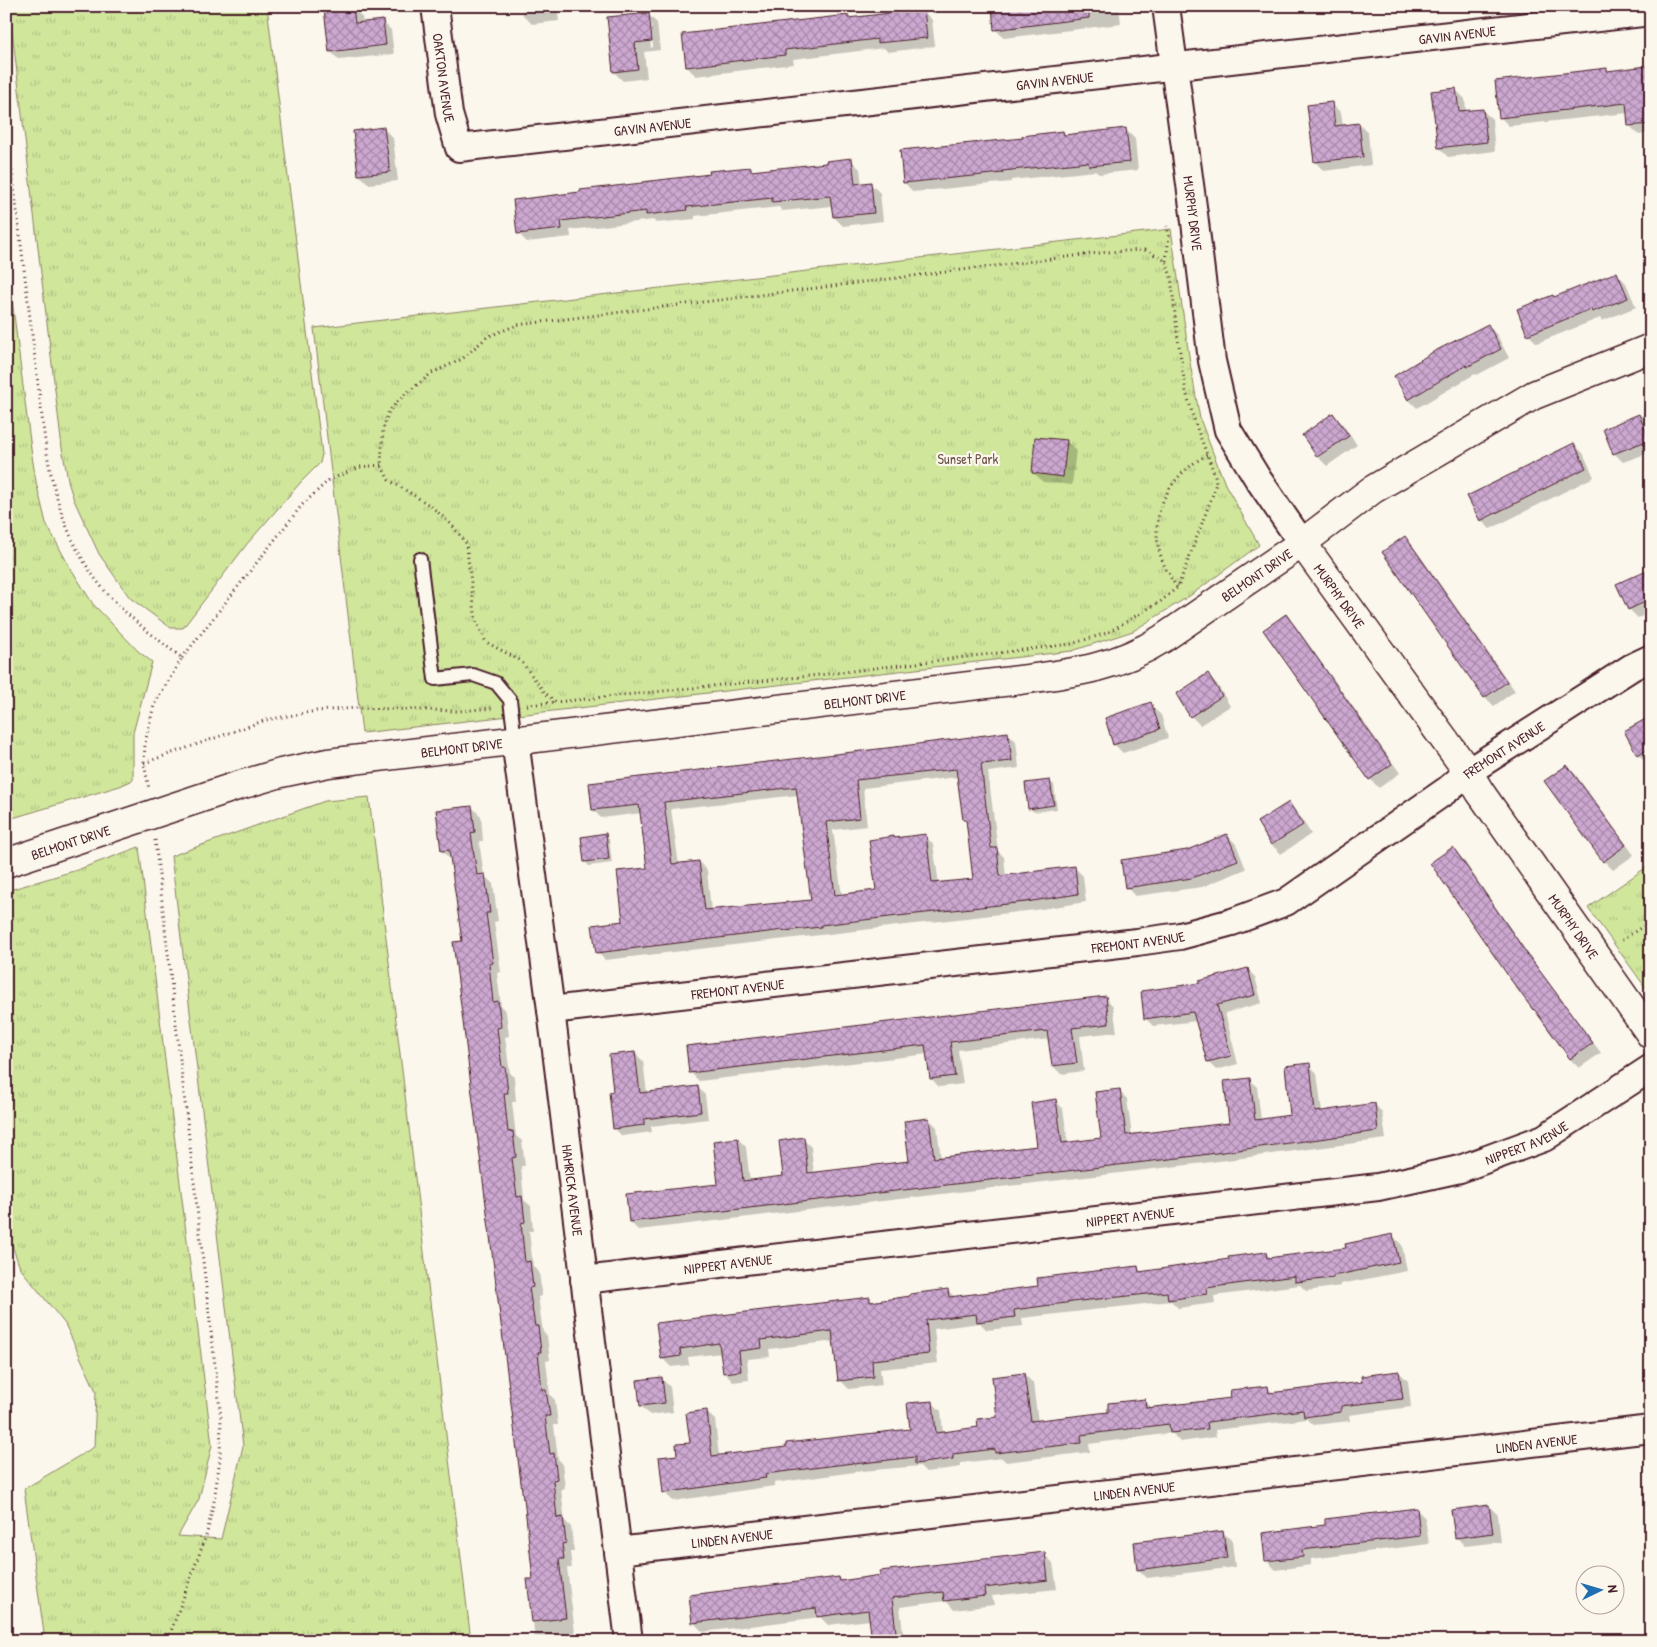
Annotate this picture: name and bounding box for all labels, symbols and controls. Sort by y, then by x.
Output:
street label: GAVIN AVENUE [1417,20,1497,48]
street label: OAKTON AVENUE [429,32,460,124]
street label: GAVIN AVENUE [1015,66,1094,94]
street label: GAVIN AVENUE [613,112,692,140]
street label: MURPHY DRIVE [1179,174,1208,252]
park label: Sunset Park [938,449,999,468]
street label: BELMONT DRIVE [1217,543,1296,605]
street label: MURPHY DRIVE [1310,559,1370,632]
street label: BELMONT DRIVE [823,684,907,713]
street label: FREMONT AVENUE [1458,716,1548,783]
street label: BELMONT DRIVE [420,733,504,761]
street label: BELMONT DRIVE [28,819,113,864]
street label: MURPHY DRIVE [1545,890,1604,962]
street label: FREMONT AVENUE [1090,926,1187,957]
street label: FREMONT AVENUE [689,974,785,1003]
street label: NIPPERT AVENUE [1482,1116,1571,1168]
street label: HAMRICK AVENUE [558,1143,588,1237]
street label: NIPPERT AVENUE [1085,1201,1175,1231]
street label: NIPPERT AVENUE [683,1249,773,1278]
street label: LINDEN AVENUE [1495,1428,1578,1457]
street label: LINDEN AVENUE [1093,1476,1176,1504]
street label: LINDEN AVENUE [690,1523,774,1552]
north arrow [1574,1564,1624,1614]
text: N [1604,1584,1623,1594]

